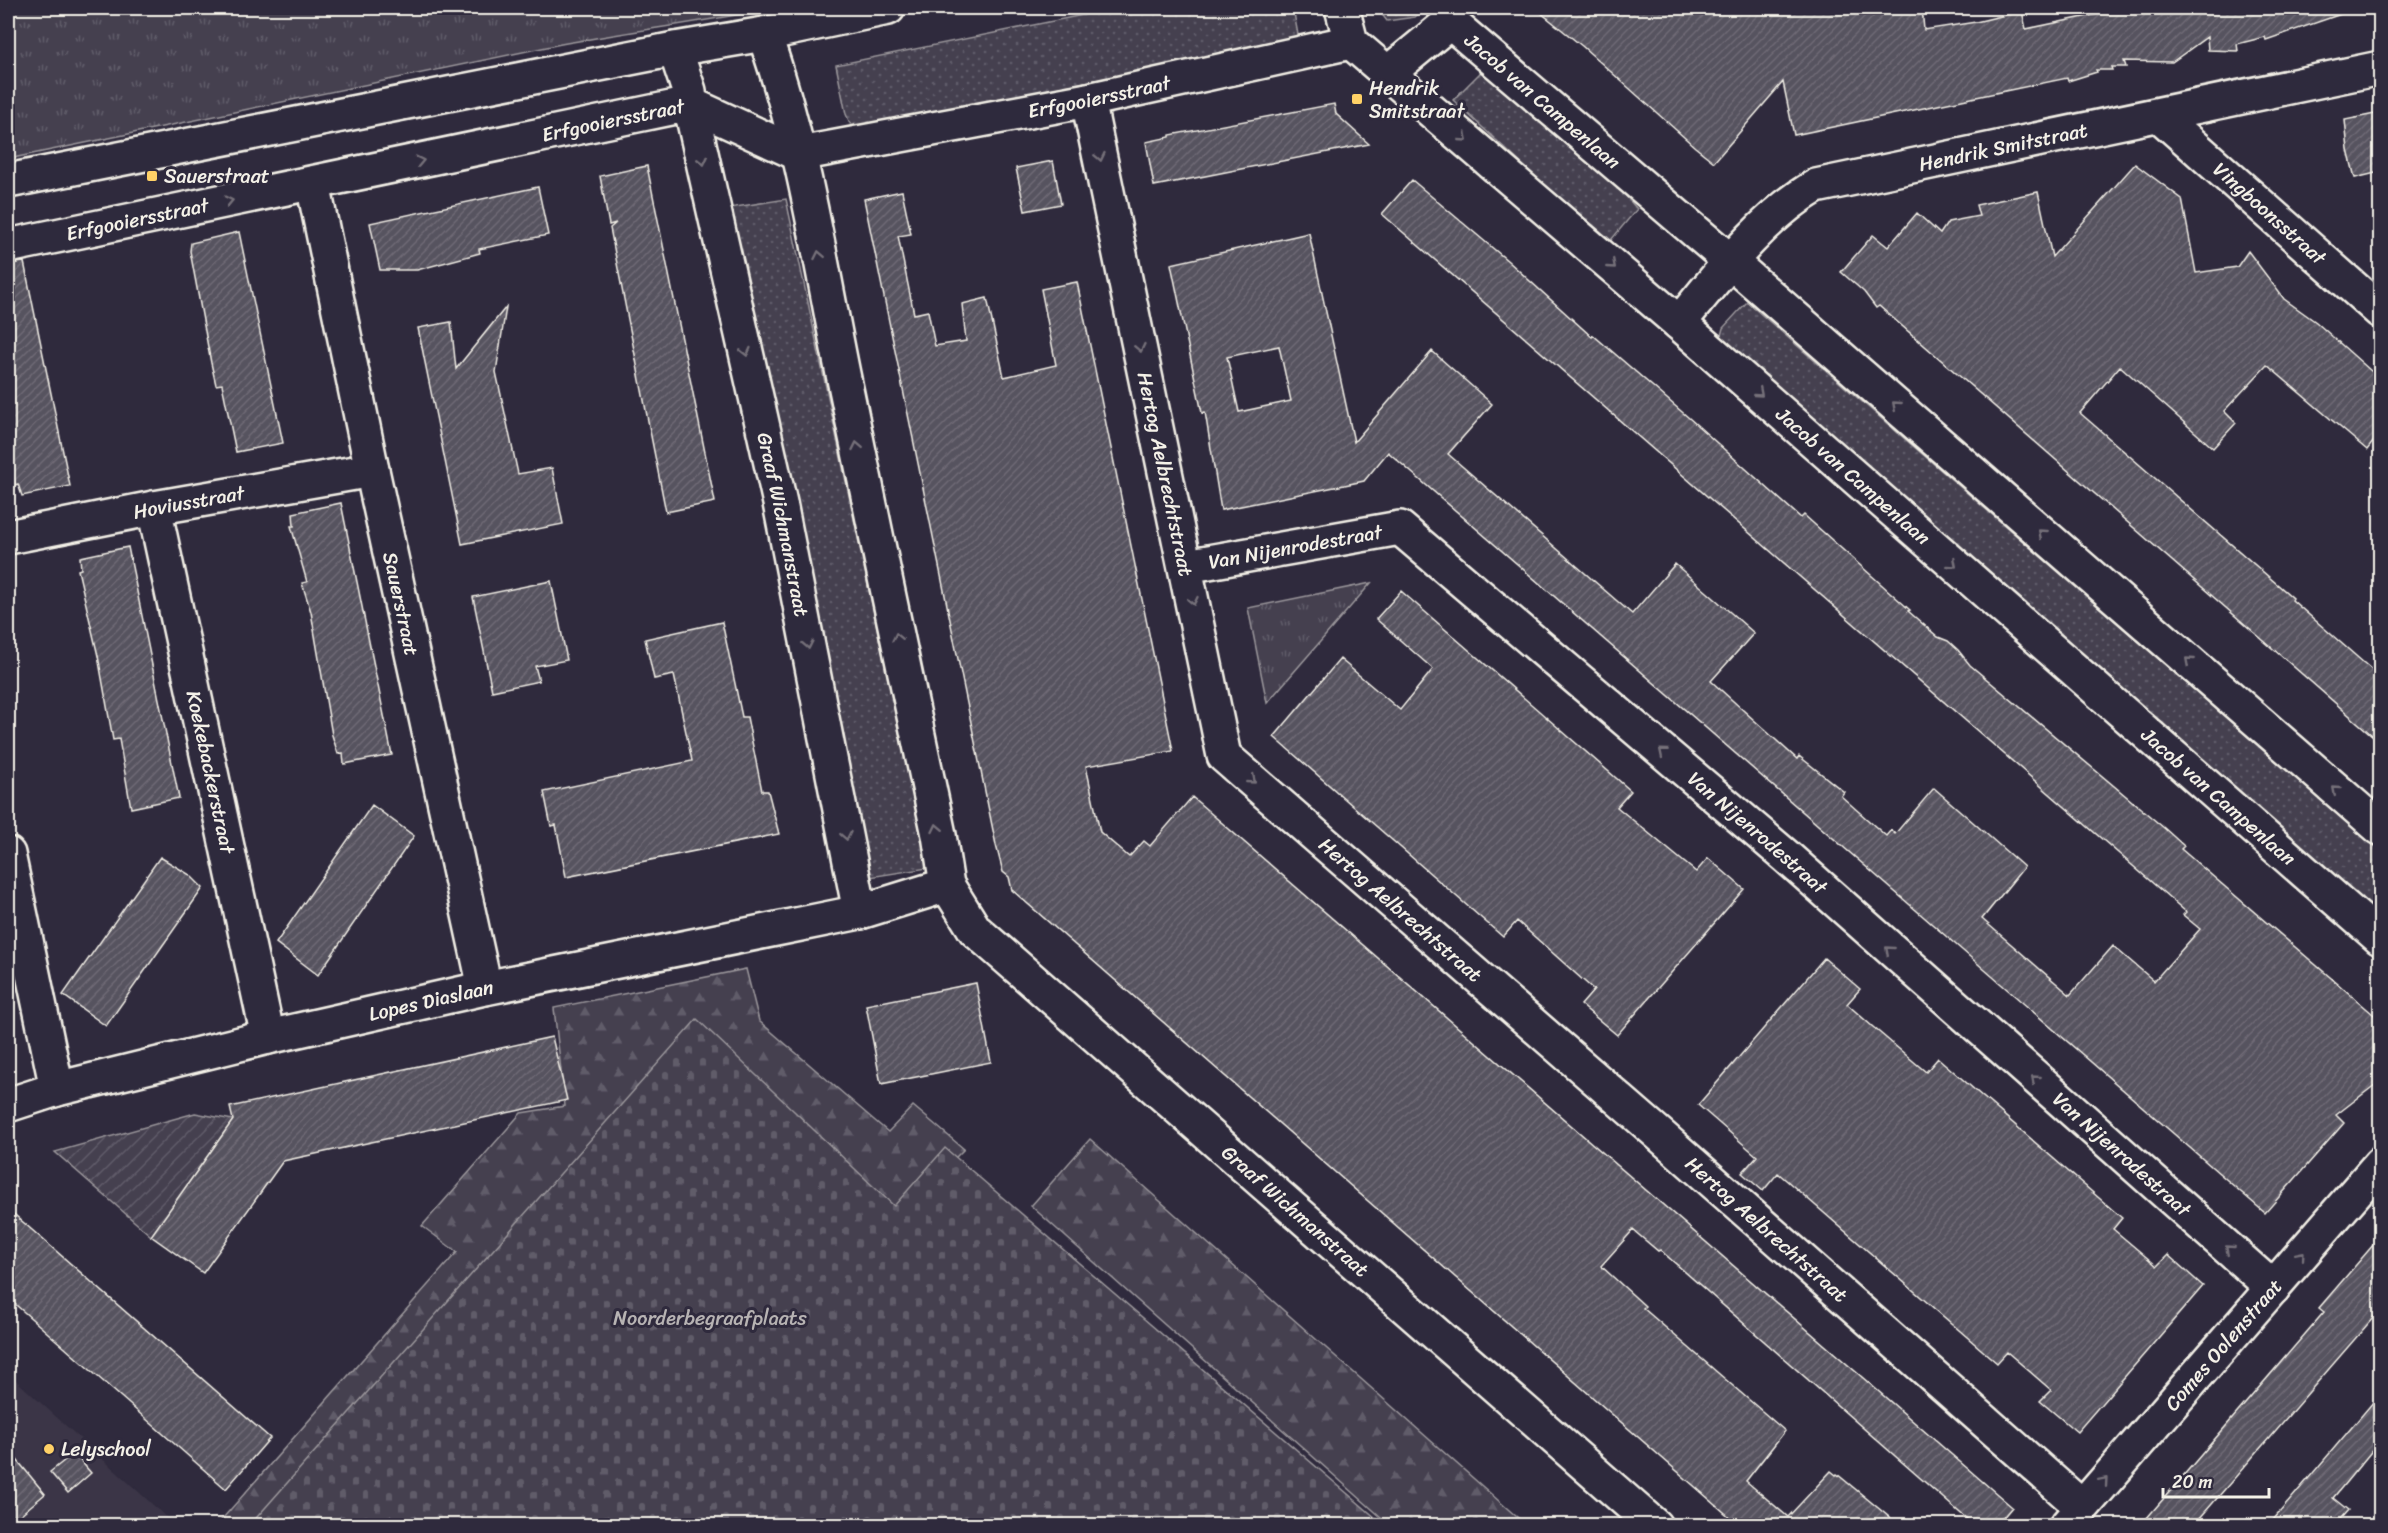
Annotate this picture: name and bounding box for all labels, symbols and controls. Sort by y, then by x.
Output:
street label: Jacob van Campenlaan [1455,24,1629,179]
street label: Erfgooiersstraat [1025,65,1175,129]
place label: Hendrik Smitstraat [1369,71,1465,129]
street label: Erfgooiersstraat [539,88,689,152]
marker: Hendrik Smitstraat [1350,92,1364,106]
street label: Hendrik Smitstraat [1916,113,2091,182]
one-way arrow [1457,131,1468,142]
one-way arrow [1093,152,1106,162]
street label: Vingboonsstraat [2205,153,2335,275]
one-way arrow [415,155,425,168]
one-way arrow [695,156,708,166]
place label: Sauerstraat [164,159,270,194]
marker: Sauerstraat [145,169,159,183]
street label: Erfgooiersstraat [63,187,213,251]
one-way arrow [224,195,234,208]
one-way arrow [813,250,826,260]
one-way arrow [1605,258,1616,269]
one-way arrow [1133,343,1146,353]
one-way arrow [738,346,751,356]
street label: Hertog Aelbrechtstraat [1127,369,1203,580]
one-way arrow [1752,386,1763,397]
street label: Jacob van Campenlaan [1767,398,1939,555]
one-way arrow [1892,401,1902,412]
street label: Graaf Wichmanstraat [747,429,819,620]
one-way arrow [851,441,864,451]
street label: Hoviusstraat [130,475,248,530]
street label: Van Nijenrodestraat [1206,514,1386,580]
one-way arrow [2039,529,2049,540]
street label: Sauerstraat [372,549,429,659]
one-way arrow [1946,556,1957,567]
one-way arrow [1186,595,1199,605]
one-way arrow [891,632,904,642]
one-way arrow [801,640,814,650]
one-way arrow [2185,658,2196,669]
street label: Koekebackerstraat [176,687,245,858]
street label: Jacob van Campenlaan [2132,718,2304,875]
one-way arrow [1659,748,1670,759]
street label: Van Nijenrodestraat [1679,762,1836,904]
one-way arrow [1245,773,1256,784]
one-way arrow [2332,786,2343,797]
one-way arrow [932,823,945,833]
street label: Hertog Aelbrechtstraat [1310,828,1490,992]
one-way arrow [839,831,852,841]
one-way arrow [1885,946,1896,957]
street label: Lopes Diaslaan [365,970,497,1032]
one-way arrow [2031,1075,2042,1086]
street label: Van Nijenrodestraat [2044,1083,2200,1226]
street label: Graaf Wichmanstraat [1213,1136,1377,1286]
street label: Hertog Aelbrechtstraat [1677,1148,1856,1312]
one-way arrow [2225,1245,2236,1256]
one-way arrow [2294,1251,2305,1262]
street label: Comes Oolenstraat [2156,1270,2292,1419]
park label: Noorderbegraafplaats [613,1301,808,1336]
place label: Lelyschool [61,1432,151,1467]
marker: Lelyschool [42,1442,56,1456]
scale bar [2163,1461,2270,1499]
text: 20 m [2172,1466,2212,1498]
one-way arrow [2097,1477,2108,1488]

